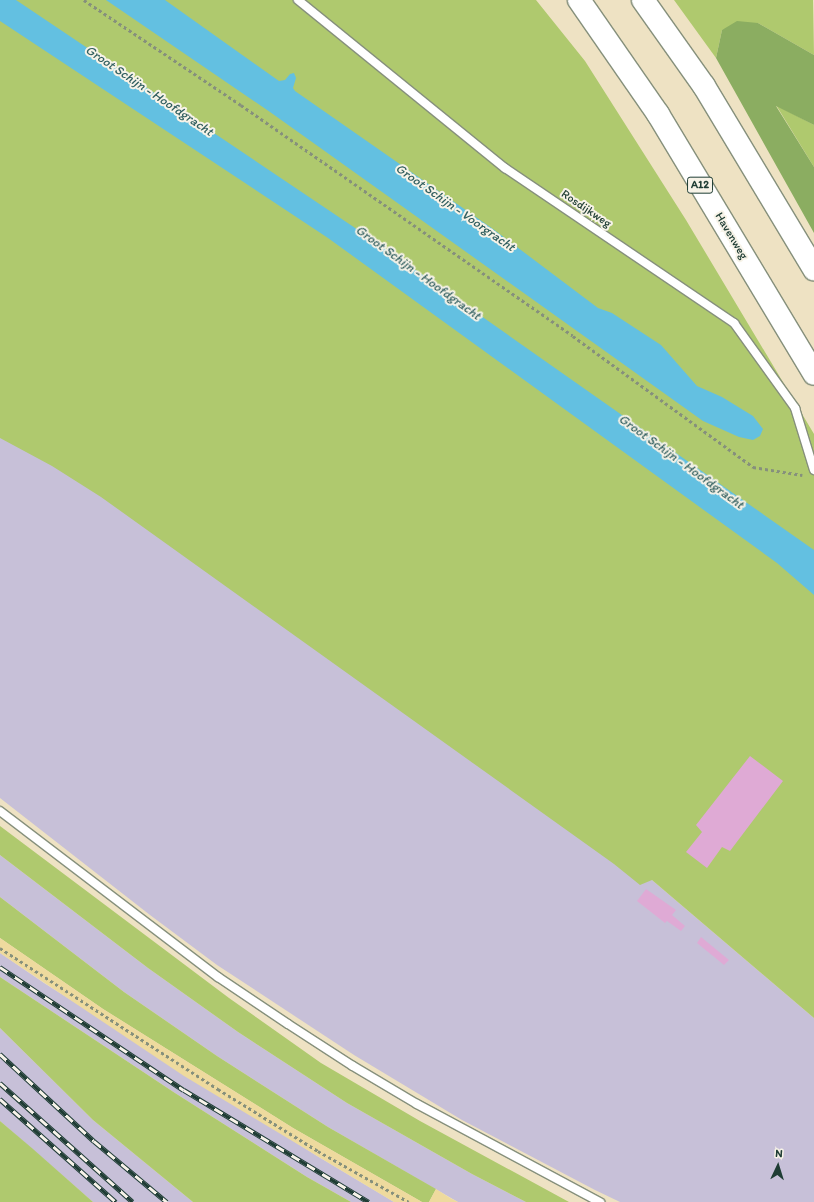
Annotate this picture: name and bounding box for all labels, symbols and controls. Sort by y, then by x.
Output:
water label: Groot Schijn - Hoofdgracht [82,42,216,140]
water label: Groot Schijn - Voorgracht [392,161,518,255]
road number: A12 [687,176,713,194]
street label: Rosdijkweg [558,187,614,231]
street label: Havenweg [711,210,751,262]
water label: Groot Schijn - Hoofdgracht [352,222,484,324]
water label: Groot Schijn - Hoofdgracht [615,411,747,513]
north arrow [758,1146,798,1186]
text: N [775,1147,783,1160]

